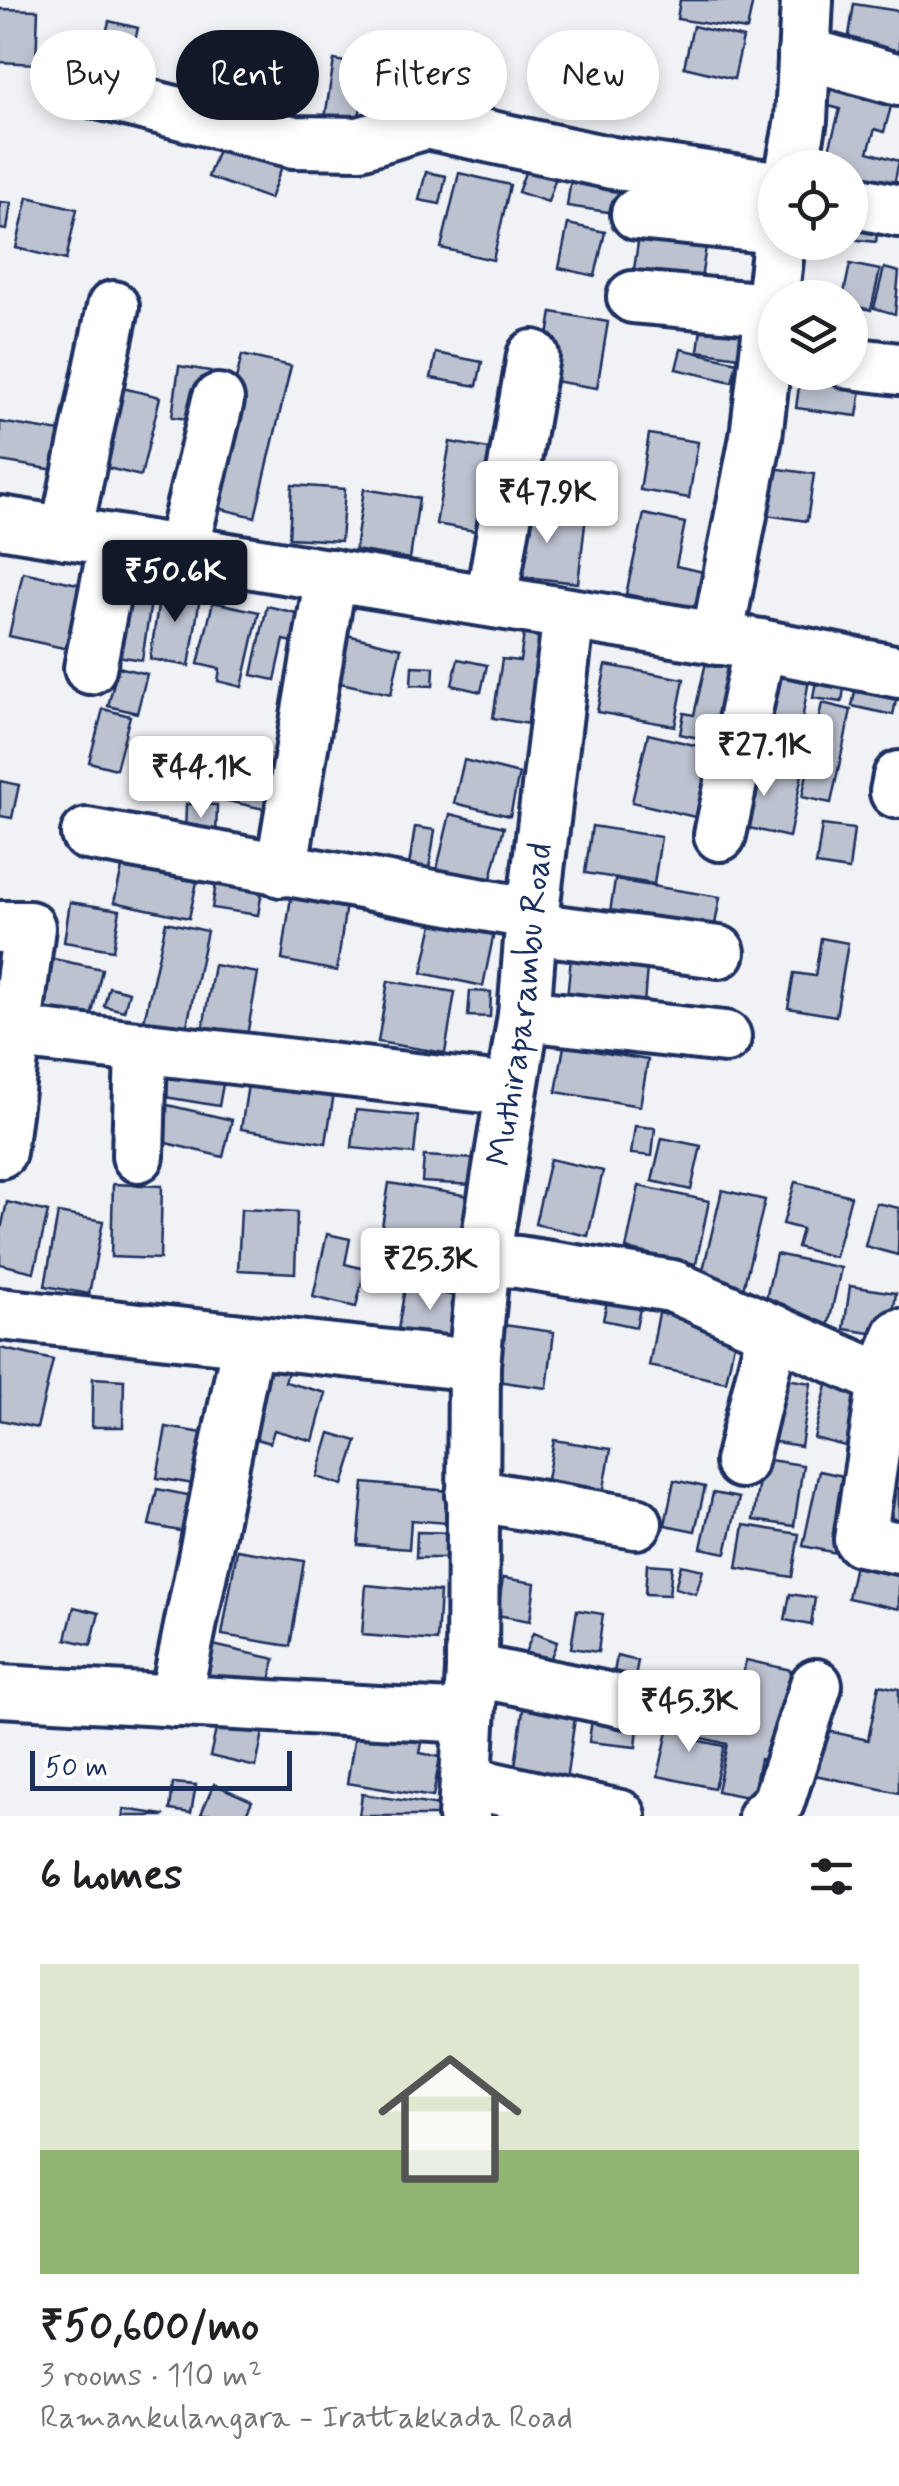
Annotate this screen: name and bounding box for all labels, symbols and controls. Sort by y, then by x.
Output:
chip: Buy [30,30,156,120]
chip: Rent [176,30,319,120]
chip: Filters [339,30,507,120]
chip: New [527,30,659,120]
map controls [758,150,868,390]
button: locate [758,150,868,260]
button: layers [758,280,868,390]
pin: ₹47.9K [466,461,628,546]
text: ₹47.9K [498,472,596,514]
pin: ₹50.6K [94,540,256,625]
text: ₹50.6K [124,551,226,593]
pin: ₹27.1K [683,714,845,799]
text: ₹27.1K [717,725,811,767]
pin: ₹44.1K [120,736,282,821]
text: ₹44.1K [151,747,251,789]
street label: Muthiraparambu Road [477,840,564,1170]
pin: ₹25.3K [349,1228,511,1313]
text: ₹25.3K [383,1239,477,1281]
pin: ₹45.3K [608,1670,770,1755]
text: ₹45.3K [640,1681,738,1723]
scale bar [30,1746,292,1790]
text: 50 m [45,1750,108,1787]
text: 6 homes [40,1849,183,1904]
icon: filters [804,1849,859,1904]
icon: home [360,2029,540,2209]
text: ₹50,600/mo [40,2300,259,2355]
text: 3 rooms · 110 m² [40,2355,262,2397]
text: Ramankulangara - Irattakkada Road [40,2397,573,2439]

